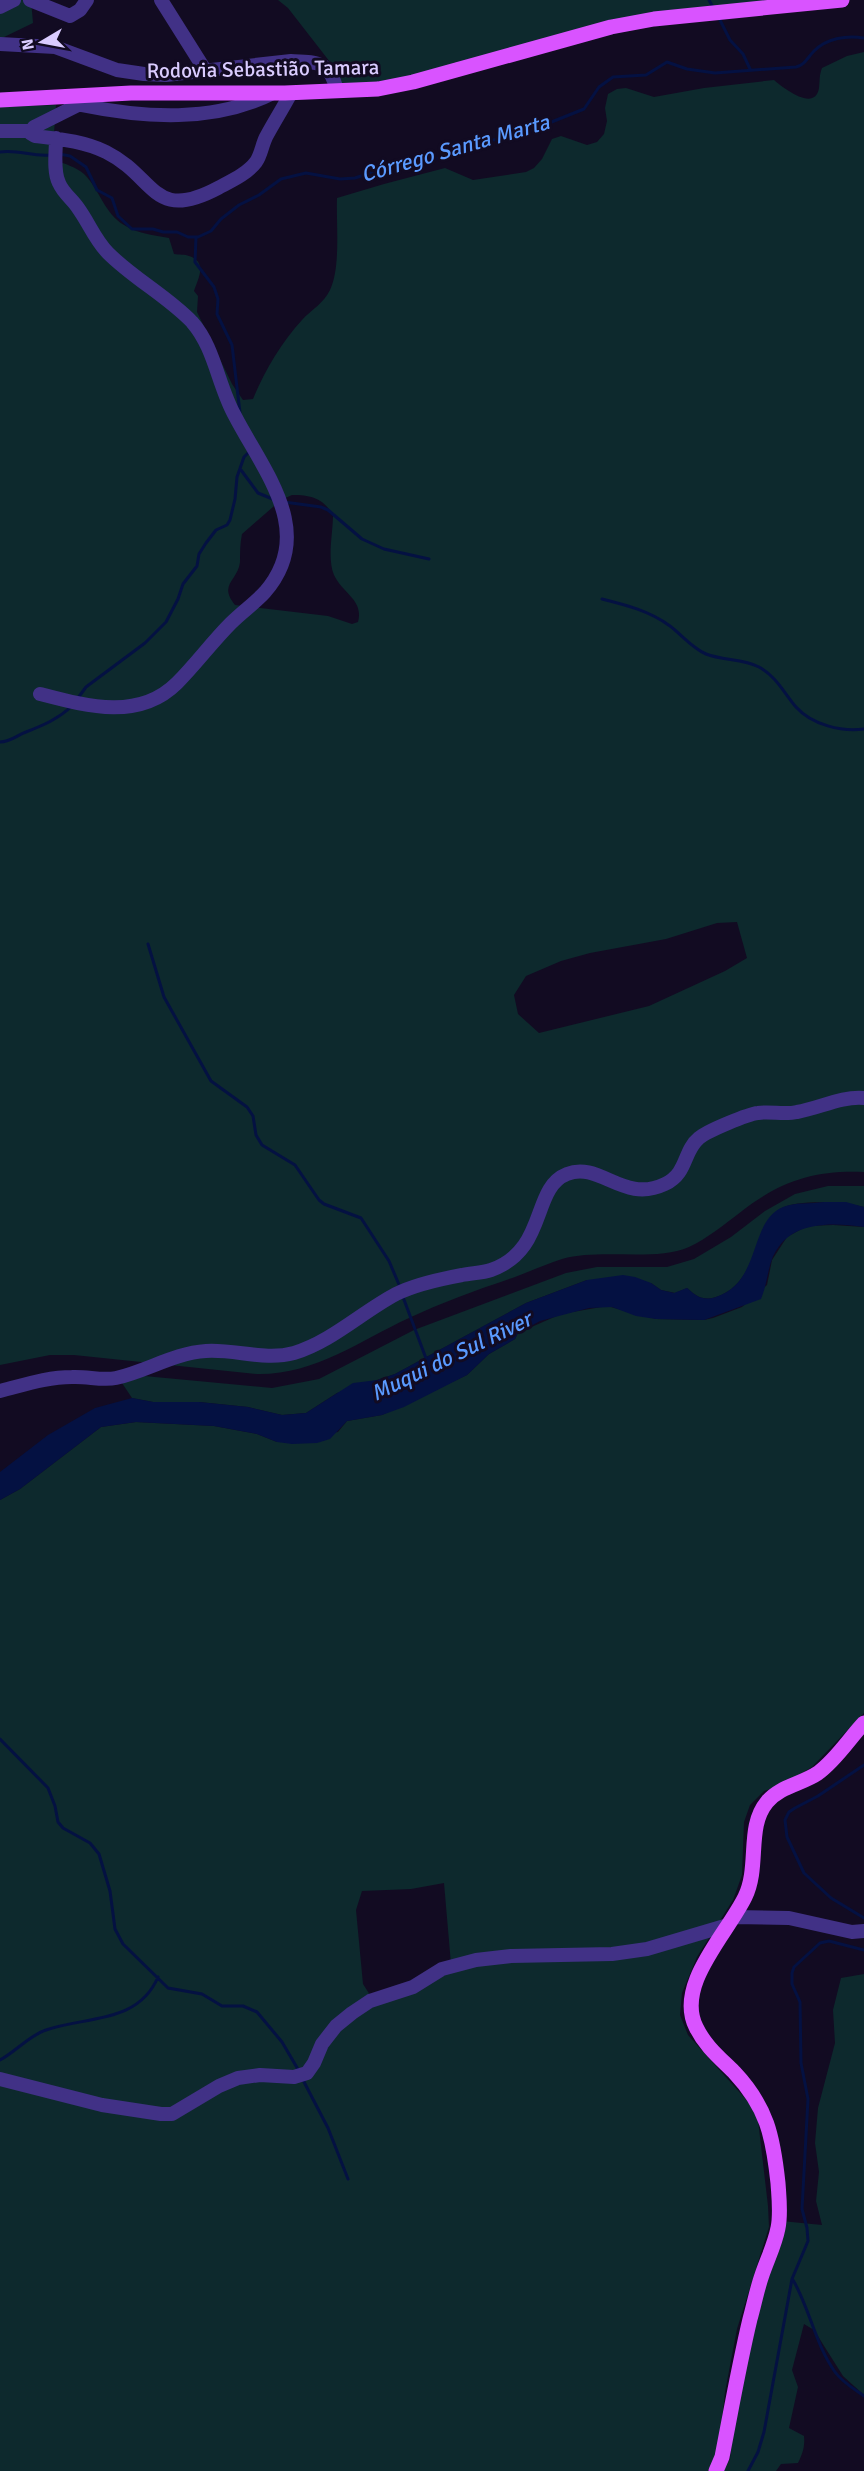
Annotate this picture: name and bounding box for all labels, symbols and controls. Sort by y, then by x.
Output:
north arrow [12,12,72,72]
text: N [17,37,39,52]
street label: Rodovia Sebastião Tamara [146,54,380,84]
water label: Córrego Santa Marta [358,108,553,188]
water label: Muqui do Sul River [366,1304,538,1407]

